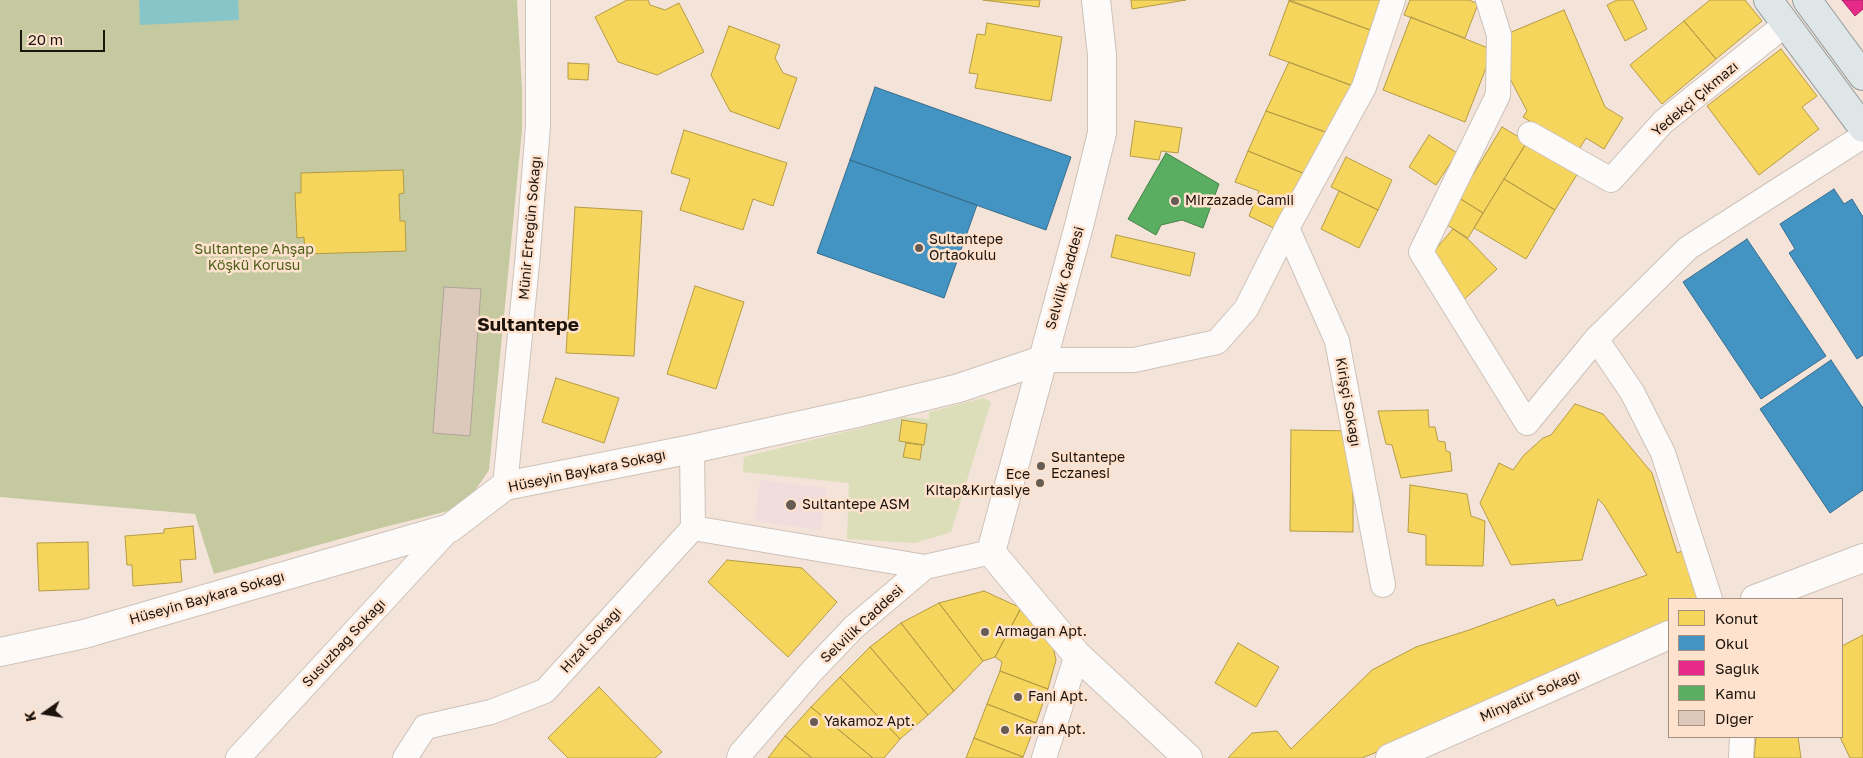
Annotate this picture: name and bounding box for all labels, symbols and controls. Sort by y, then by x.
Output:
scale bar [22,20,108,52]
text: 20 m [28,30,63,48]
street label: Yedekçi Çıkmazı [1648,58,1742,140]
street label: Münir Ertegün Sokağı [515,155,545,301]
place label: Mirzazade Camii [1185,193,1294,209]
marker: Mirzazade Camii [1169,195,1181,207]
street label: Selvilik Caddesi [1042,225,1088,331]
place label: Sultantepe Ortaokulu [929,232,1003,264]
park label: Sultantepe Ahşap Köşkü Korusu [194,242,314,274]
marker: Sultantepe Ortaokulu [913,242,925,254]
district label: Sultantepe [477,314,579,336]
street label: Kirişçi Sokağı [1332,356,1364,448]
street label: Hüseyin Baykara Sokağı [507,446,667,496]
place label: Sultantepe Eczanesi [1051,450,1125,482]
marker: Sultantepe Eczanesi [1035,460,1047,472]
place label: Ece Kitap&Kırtasiye [926,467,1030,500]
marker: Ece Kitap&Kırtasiye [1034,477,1046,489]
place label: Sultantepe ASM [802,497,910,513]
marker: Sultantepe ASM [784,498,798,512]
street label: Hüseyin Baykara Sokağı [127,568,287,628]
street label: Selvilik Caddesi [817,582,907,666]
street label: Susuzbağ Sokağı [299,595,389,691]
legend [1668,598,1843,738]
street label: Hızal Sokağı [557,604,625,676]
text: Konut [1715,609,1758,627]
place label: Armağan Apt. [995,624,1087,640]
marker: Armağan Apt. [979,626,991,638]
text: Okul [1715,634,1748,652]
text: Sağlık [1715,659,1760,677]
street label: Minyatür Sokağı [1477,666,1583,726]
text: Kamu [1715,684,1756,702]
north arrow [20,688,70,738]
place label: Fani Apt. [1028,689,1088,705]
marker: Fani Apt. [1012,691,1024,703]
text: Diğer [1715,709,1753,727]
text: K [20,710,39,723]
place label: Yakamoz Apt. [824,714,915,730]
marker: Yakamoz Apt. [808,716,820,728]
place label: Karan Apt. [1015,722,1086,738]
marker: Karan Apt. [999,724,1011,736]

